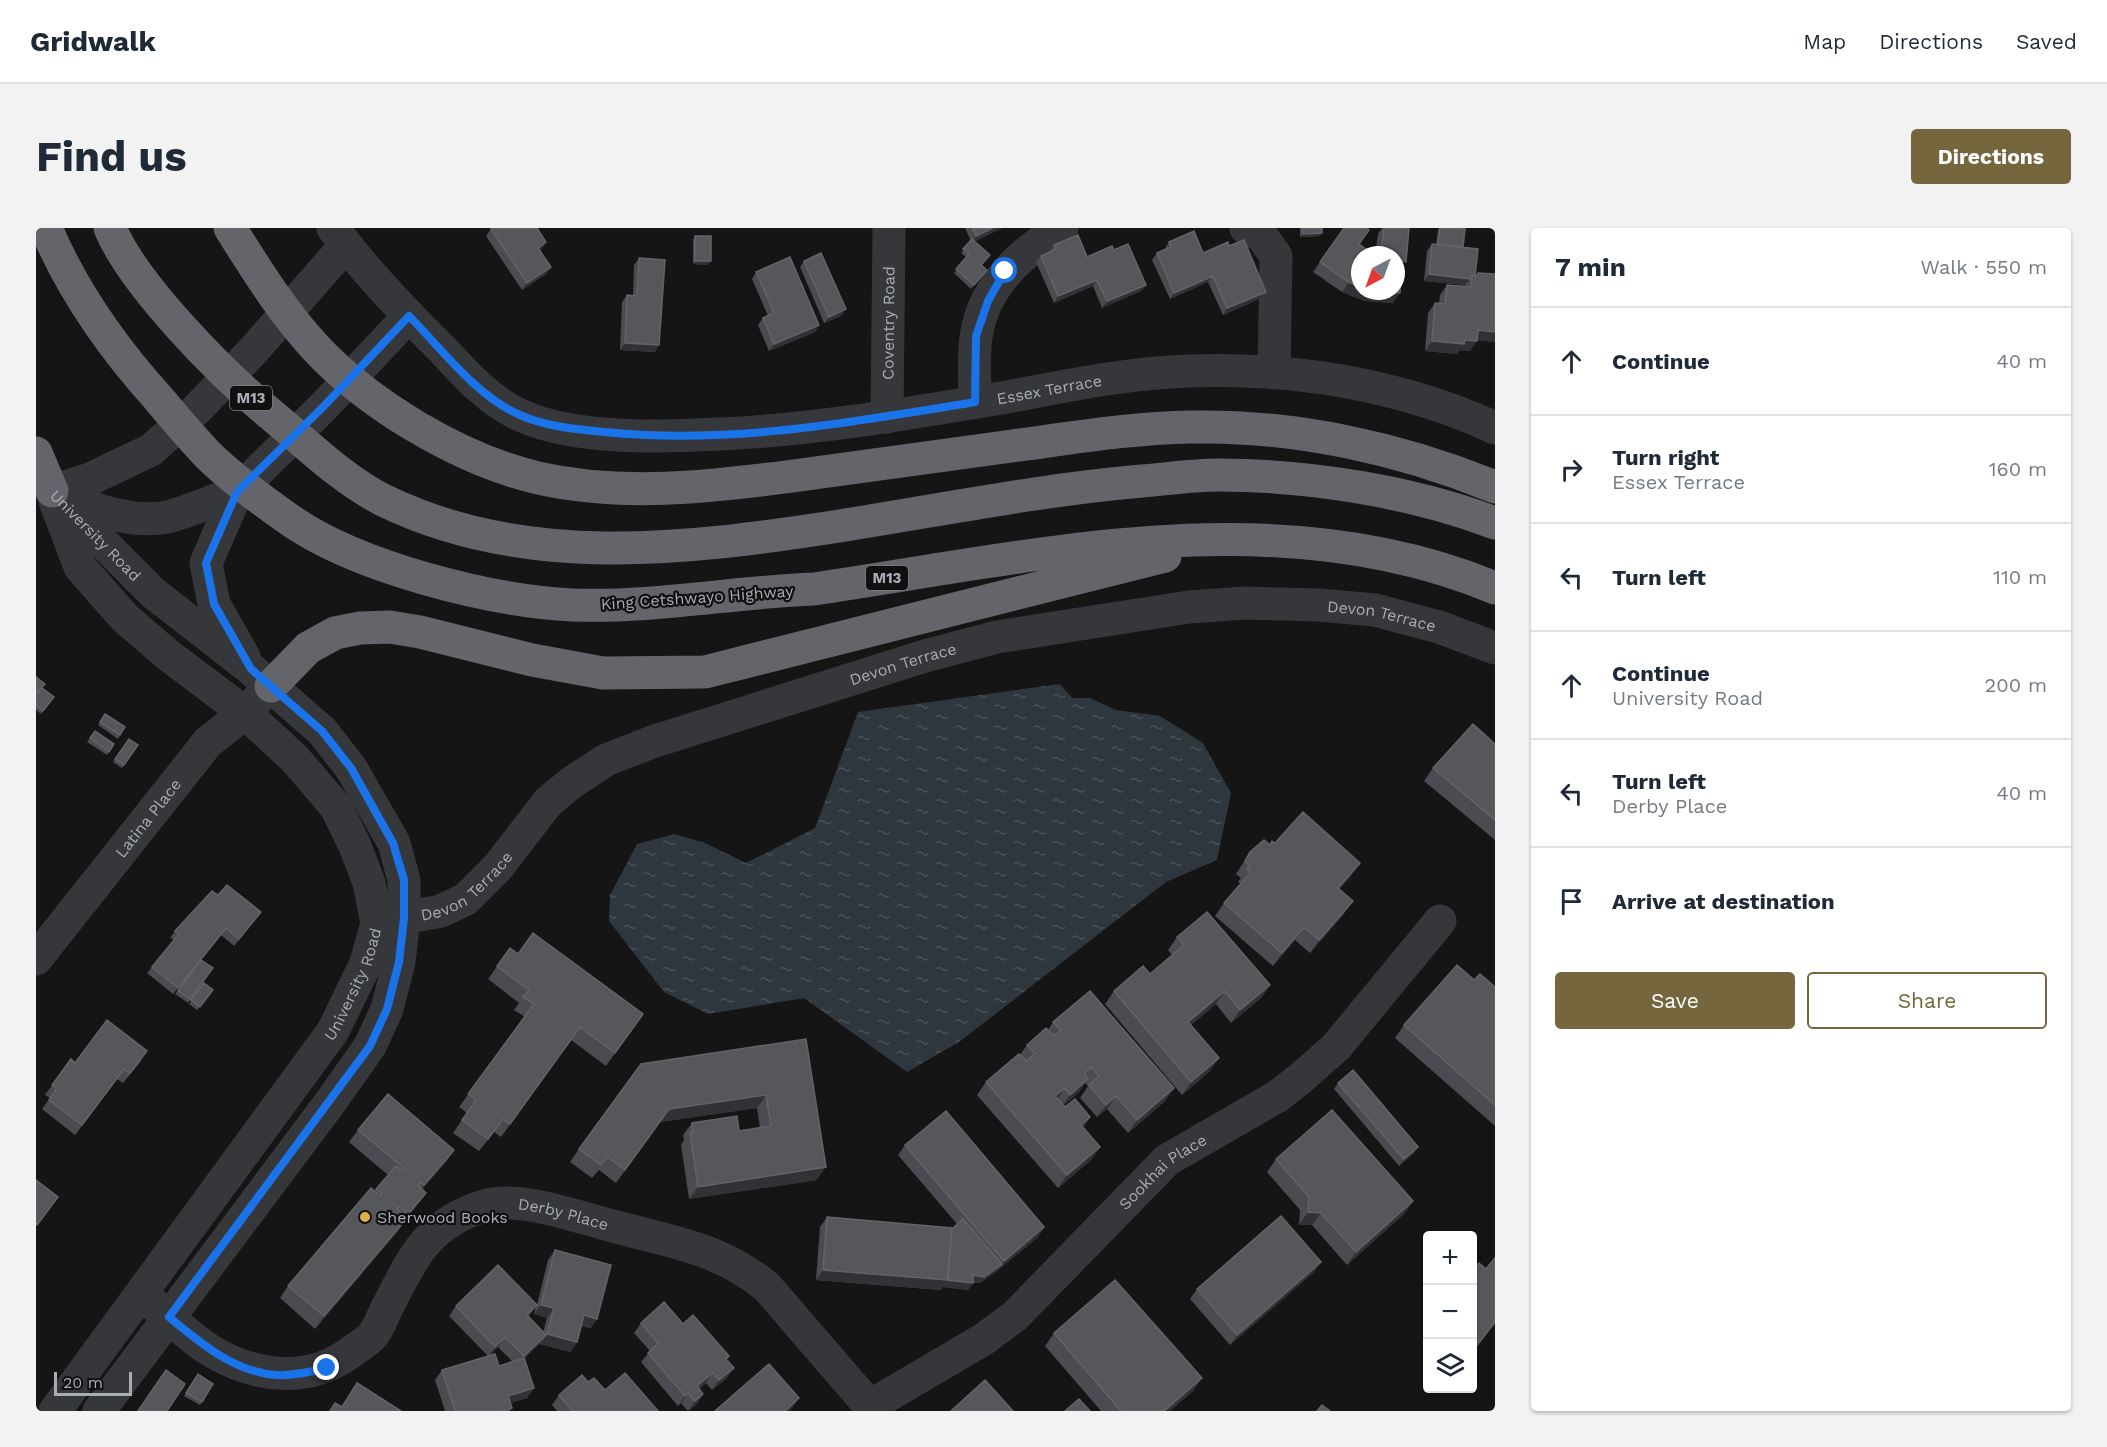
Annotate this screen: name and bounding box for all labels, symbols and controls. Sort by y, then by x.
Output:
text: Gridwalk [30,25,156,58]
text: Map [1803,29,1846,54]
text: Directions [1879,29,1983,54]
text: Saved [2016,29,2077,54]
button: Directions [1911,129,2071,184]
text: Find us [36,132,187,181]
north arrow [1351,246,1405,300]
text: 7 min [1555,252,1626,282]
text: Walk · 550 m [1920,255,2047,279]
route start [991,257,1017,283]
street label: Coventry Road [878,266,899,380]
icon: ahead [1555,345,1588,378]
text: Continue [1612,349,1710,374]
text: 40 m [1996,349,2047,373]
street label: Essex Terrace [995,371,1103,409]
road number: M13 [230,386,272,410]
text: Turn right [1612,445,1719,470]
icon: right [1555,453,1588,486]
text: 160 m [1989,457,2047,481]
text: Essex Terrace [1612,470,1745,494]
street label: University Road [46,486,145,585]
icon: left [1555,561,1588,594]
text: Turn left [1612,565,1706,590]
text: 110 m [1993,565,2047,589]
road number: M13 [866,566,908,590]
street label: King Cetshwayo Highway [600,581,795,614]
street label: Devon Terrace [1326,597,1438,636]
street label: Devon Terrace [847,639,958,689]
text: Continue [1612,661,1710,686]
icon: ahead [1555,669,1588,702]
text: 200 m [1985,673,2047,697]
text: University Road [1612,686,1763,710]
text: Turn left [1612,769,1706,794]
street label: Latina Place [111,775,185,862]
icon: left [1555,777,1588,810]
text: 40 m [1996,781,2047,805]
text: Derby Place [1612,794,1727,818]
street label: Devon Terrace [419,848,516,925]
icon: arrive [1555,885,1588,918]
text: Arrive at destination [1612,889,1835,914]
street label: University Road [320,926,385,1044]
button: Save [1555,972,1795,1029]
button: Share [1807,972,2047,1029]
street label: Sookhai Place [1115,1130,1210,1214]
street label: Derby Place [517,1194,611,1234]
place label: Sherwood Books [377,1208,508,1227]
marker: Sherwood Books [358,1210,372,1224]
map controls [1423,1231,1477,1393]
button: + [1423,1231,1477,1285]
button: − [1423,1285,1477,1339]
button: layers [1423,1339,1477,1393]
route end [313,1354,339,1380]
scale bar [54,1369,132,1396]
text: 20 m [63,1373,103,1392]

